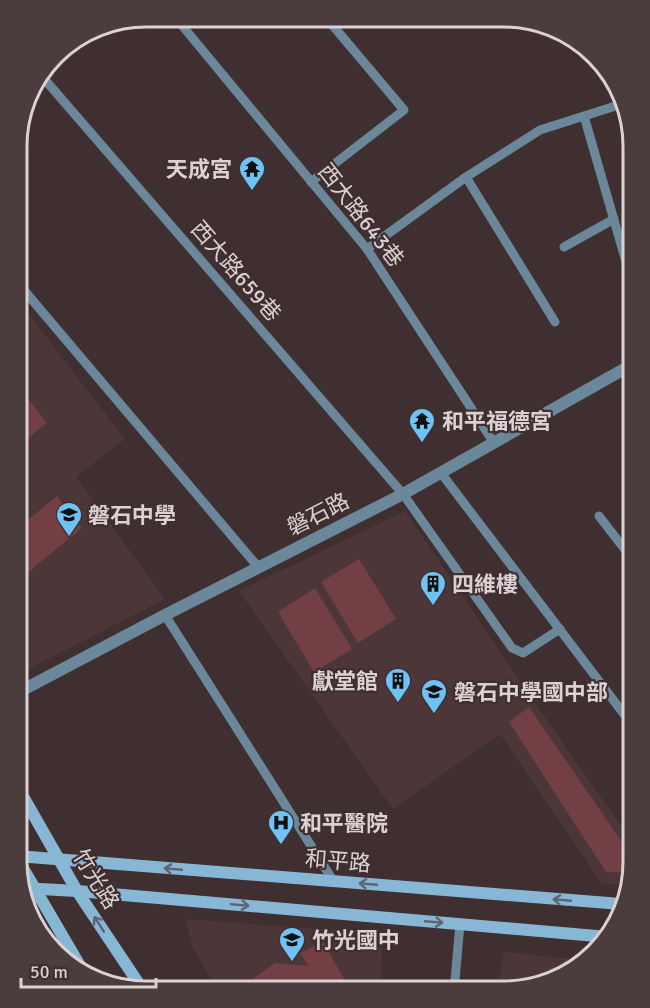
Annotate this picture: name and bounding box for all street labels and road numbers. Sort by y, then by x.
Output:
street label: 西大路643巷 [312,158,410,272]
street label: 西大路659巷 [185,215,287,327]
street label: 磐石路 [282,487,354,541]
street label: 竹光路 [67,844,125,914]
street label: 和平路 [304,845,372,877]

